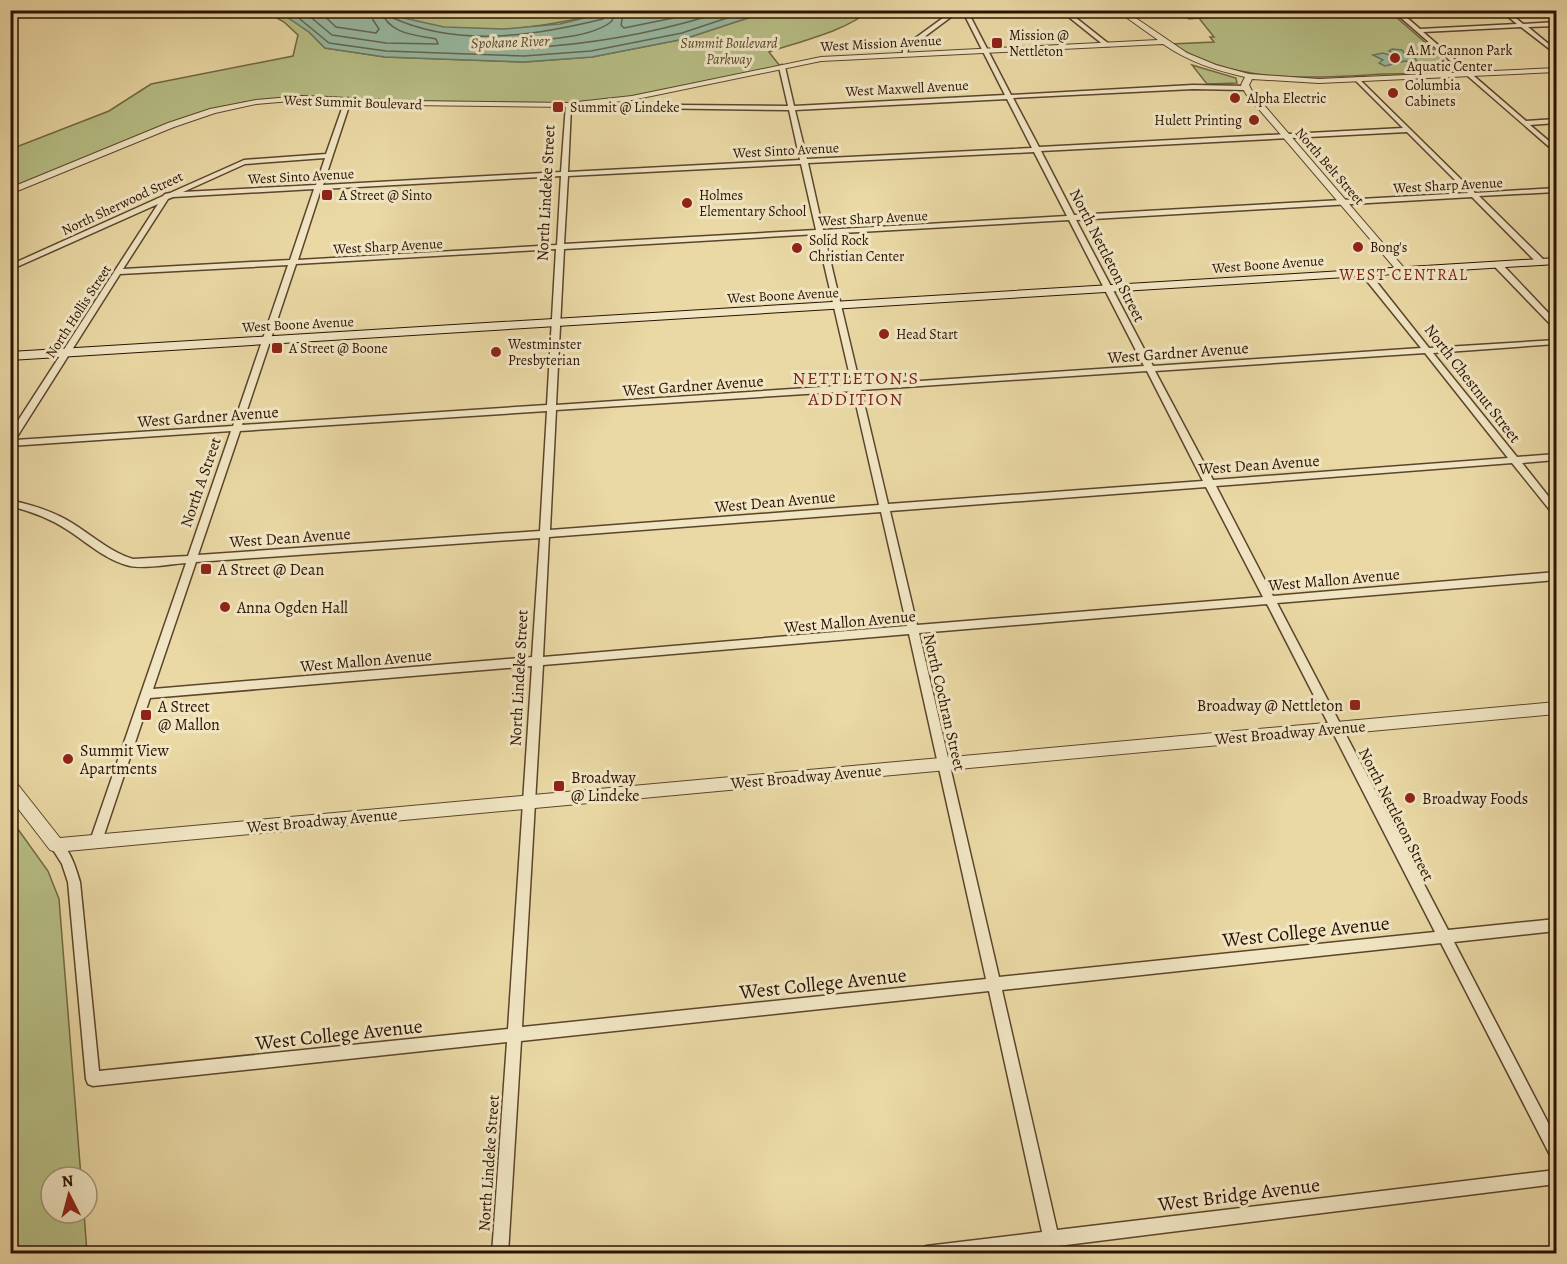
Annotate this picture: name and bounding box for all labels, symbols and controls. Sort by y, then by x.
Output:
place label: Mission @ Nettleton [1009,26,1069,61]
water label: Spokane River [470,31,550,53]
street label: West Mission Avenue [819,31,942,56]
park label: Summit Boulevard Parkway [681,34,778,69]
marker: Mission @ Nettleton [990,36,1004,50]
place label: A.M. Cannon Park Aquatic Center [1406,41,1512,76]
marker: A.M. Cannon Park Aquatic Center [1388,51,1402,65]
street label: West Maxwell Avenue [844,76,969,101]
place label: Columbia Cabinets [1405,76,1461,111]
marker: Columbia Cabinets [1386,86,1400,100]
place label: Alpha Electric [1246,89,1326,108]
street label: West Summit Boulevard [282,91,423,114]
marker: Alpha Electric [1228,91,1242,105]
place label: Summit @ Lindeke [570,98,680,117]
marker: Summit @ Lindeke [551,100,565,114]
place label: Hulett Printing [1154,111,1242,130]
marker: Hulett Printing [1247,113,1261,127]
street label: North Lindeke Street [531,124,561,262]
street label: North Belt Street [1291,124,1369,209]
street label: West Sinto Avenue [731,138,840,163]
street label: West Sinto Avenue [246,164,355,189]
street label: North Sherwood Street [58,167,186,240]
street label: West Sharp Avenue [1392,173,1503,198]
street label: North Nettleton Street [1064,185,1150,326]
place label: A Street @ Sinto [338,186,432,205]
place label: Holmes Elementary School [699,186,807,221]
marker: A Street @ Sinto [320,188,334,202]
marker: Holmes Elementary School [680,196,694,210]
street label: West Sharp Avenue [817,206,928,231]
place label: Solid Rock Christian Center [809,231,905,266]
street label: West Sharp Avenue [332,234,443,259]
place label: Bong's [1370,238,1407,257]
marker: Bong's [1351,240,1365,254]
marker: Solid Rock Christian Center [790,241,804,255]
street label: West Boone Avenue [1211,251,1324,278]
street label: North Hollis Street [41,261,116,362]
district label: WEST CENTRAL [1338,264,1469,286]
street label: West Boone Avenue [726,283,839,308]
street label: West Boone Avenue [241,312,354,337]
street label: North Chestnut Street [1419,320,1525,447]
place label: Head Start [896,325,958,344]
marker: Head Start [877,327,891,341]
place label: Westminster Presbyterian [507,335,582,370]
street label: West Gardner Avenue [1106,337,1249,369]
place label: A Street @ Boone [288,339,388,358]
marker: A Street @ Boone [270,341,284,355]
marker: Westminster Presbyterian [489,345,503,359]
district label: NETTLETON'S ADDITION [792,366,920,411]
street label: West Gardner Avenue [621,370,764,402]
street label: West Gardner Avenue [136,401,279,433]
street label: North A Street [175,434,227,530]
street label: West Dean Avenue [1197,450,1320,480]
street label: West Dean Avenue [713,486,836,518]
street label: West Dean Avenue [228,523,351,553]
place label: A Street @ Dean [217,559,324,581]
marker: A Street @ Dean [199,562,213,576]
street label: West Mallon Avenue [1266,563,1401,597]
place label: Anna Ogden Hall [236,597,348,619]
marker: Anna Ogden Hall [218,600,232,614]
street label: West Mallon Avenue [782,605,917,639]
street label: North Lindeke Street [504,609,534,747]
street label: North Cochran Street [918,632,970,773]
street label: West Mallon Avenue [298,644,433,678]
place label: Broadway @ Nettleton [1197,695,1343,717]
place label: A Street @ Mallon [157,696,220,736]
marker: Broadway @ Nettleton [1348,698,1362,712]
marker: A Street @ Mallon [139,708,153,722]
street label: West Broadway Avenue [1213,715,1366,751]
place label: Summit View Apartments [79,740,170,780]
street label: North Nettleton Street [1353,744,1439,885]
marker: Summit View Apartments [61,752,75,766]
street label: West Broadway Avenue [729,759,882,795]
place label: Broadway @ Lindeke [571,767,639,807]
marker: Broadway @ Lindeke [552,779,566,793]
place label: Broadway Foods [1422,788,1528,810]
marker: Broadway Foods [1403,791,1417,805]
street label: West Broadway Avenue [245,803,398,839]
street label: West College Avenue [1220,909,1391,954]
street label: West College Avenue [737,961,908,1006]
street label: West College Avenue [253,1012,424,1057]
street label: North Lindeke Street [473,1094,505,1232]
north arrow [39,1165,99,1225]
text: N [61,1169,75,1193]
street label: West Bridge Avenue [1156,1171,1322,1218]

